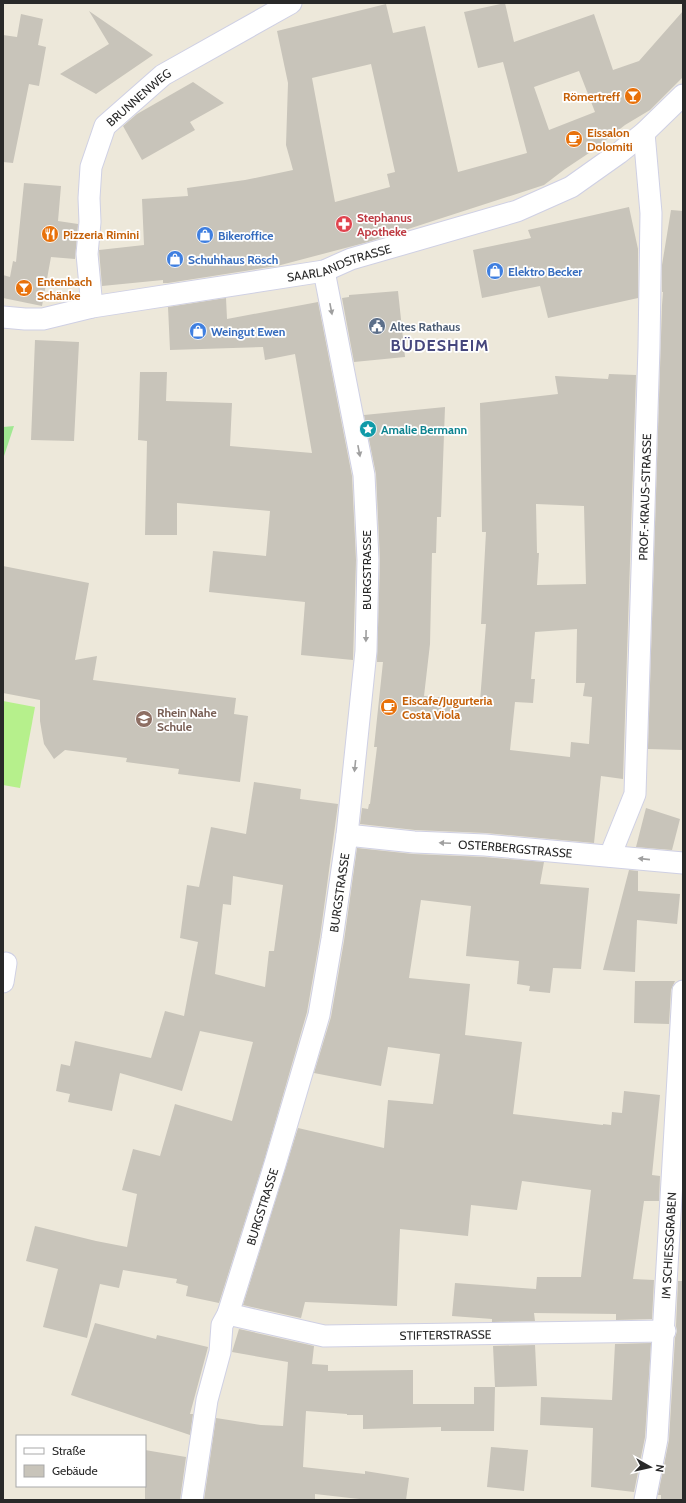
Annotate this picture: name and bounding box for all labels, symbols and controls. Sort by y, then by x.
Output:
street label: BRUNNENWEG [103,65,173,129]
bar icon: Römertreff [623,86,643,106]
place label: Römertreff [563,89,620,104]
place label: Eissalon Dolomiti [587,125,633,154]
cafe icon: Eissalon Dolomiti [564,129,584,149]
place label: Stephanus Apotheke [357,210,412,239]
pharmacy icon: Stephanus Apotheke [334,214,354,234]
restaurant icon: Pizzeria Rimini [40,224,60,244]
shop icon: Bikeroffice [195,225,215,245]
place label: Pizzeria Rimini [63,227,139,242]
place label: Bikeroffice [218,228,273,243]
street label: SAARLANDSTRASSE [286,240,393,284]
shop icon: Schuhhaus Rösch [165,249,185,269]
place label: Schuhhaus Rösch [188,252,278,267]
shop icon: Elektro Becker [485,261,505,281]
place label: Elektro Becker [508,264,582,279]
place label: Entenbach Schänke [37,274,92,303]
bar icon: Entenbach Schänke [14,278,34,298]
one-way arrow [329,303,335,315]
public building icon: Altes Rathaus [367,316,387,336]
place label: Altes Rathaus [390,319,460,334]
shop icon: Weingut Ewen [188,321,208,341]
place label: Weingut Ewen [211,324,285,339]
district label: BÜDESHEIM [391,336,489,355]
place icon: Amalie Bermann [358,419,378,439]
place label: Amalie Bermann [381,422,467,437]
street label: PROF.-KRAUS-STRASSE [635,433,654,561]
one-way arrow [356,445,362,457]
street label: BURGSTRASSE [359,530,374,610]
one-way arrow [363,630,369,643]
place label: Eiscafe/Jugurteria Costa Viola [402,693,492,722]
cafe icon: Eiscafe/Jugurteria Costa Viola [379,697,399,717]
place label: Rhein Nahe Schule [157,705,217,734]
school or university icon: Rhein Nahe Schule [134,709,154,729]
one-way arrow [351,760,358,772]
street label: OSTERBERGSTRASSE [458,836,573,860]
one-way arrow [439,840,451,847]
street label: BURGSTRASSE [326,852,352,933]
one-way arrow [638,856,650,862]
street label: BURGSTRASSE [243,1166,281,1247]
street label: IM SCHIESSGRABEN [658,1192,679,1299]
street label: STIFTERSTRASSE [399,1326,492,1342]
legend [16,1435,146,1487]
text: Straße [52,1443,85,1458]
north arrow [630,1447,670,1487]
text: Gebäude [52,1463,98,1478]
text: N [652,1464,667,1473]

